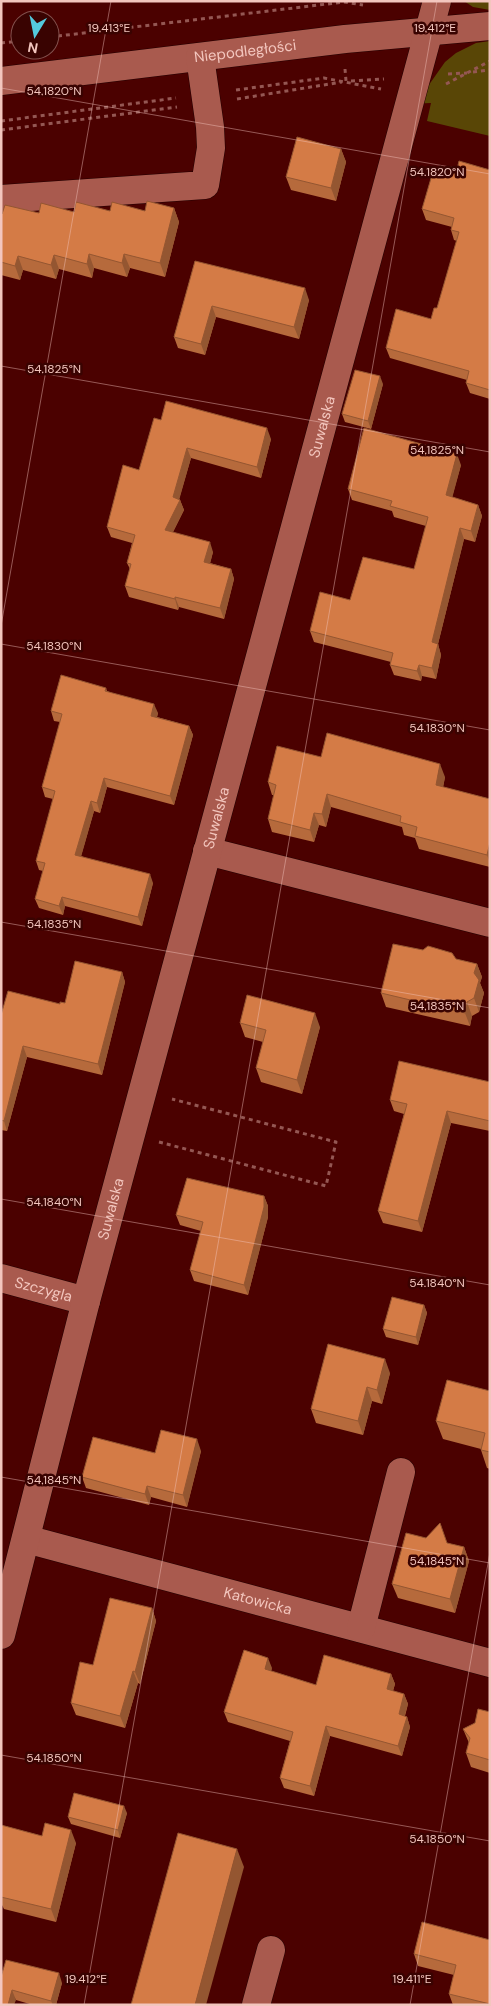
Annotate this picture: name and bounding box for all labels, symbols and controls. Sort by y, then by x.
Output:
north arrow [10,10,60,60]
text: 19.413°E [88,20,130,36]
text: 19.412°E [414,20,456,36]
street label: Niepodległości [193,35,297,67]
text: N [26,38,39,58]
text: 54.1820°N [27,83,81,99]
text: 54.1820°N [410,164,464,180]
text: 54.1825°N [27,361,81,377]
street label: Suwalska [304,394,340,460]
text: 54.1825°N [410,442,464,458]
text: 54.1830°N [26,638,82,654]
text: 54.1830°N [409,720,465,736]
street label: Suwalska [199,785,234,851]
text: 54.1835°N [27,916,81,932]
text: 54.1835°N [410,998,464,1014]
street label: Suwalska [93,1176,129,1242]
text: 54.1840°N [26,1194,82,1210]
street label: Szczygla [12,1272,74,1307]
text: 54.1840°N [409,1275,465,1291]
text: 54.1845°N [27,1472,81,1488]
text: 54.1845°N [410,1553,464,1569]
street label: Katowicka [221,1582,294,1620]
text: 54.1850°N [26,1750,82,1766]
text: 54.1850°N [409,1831,465,1847]
text: 19.412°E [65,1971,107,1987]
text: 19.411°E [393,1971,432,1987]

